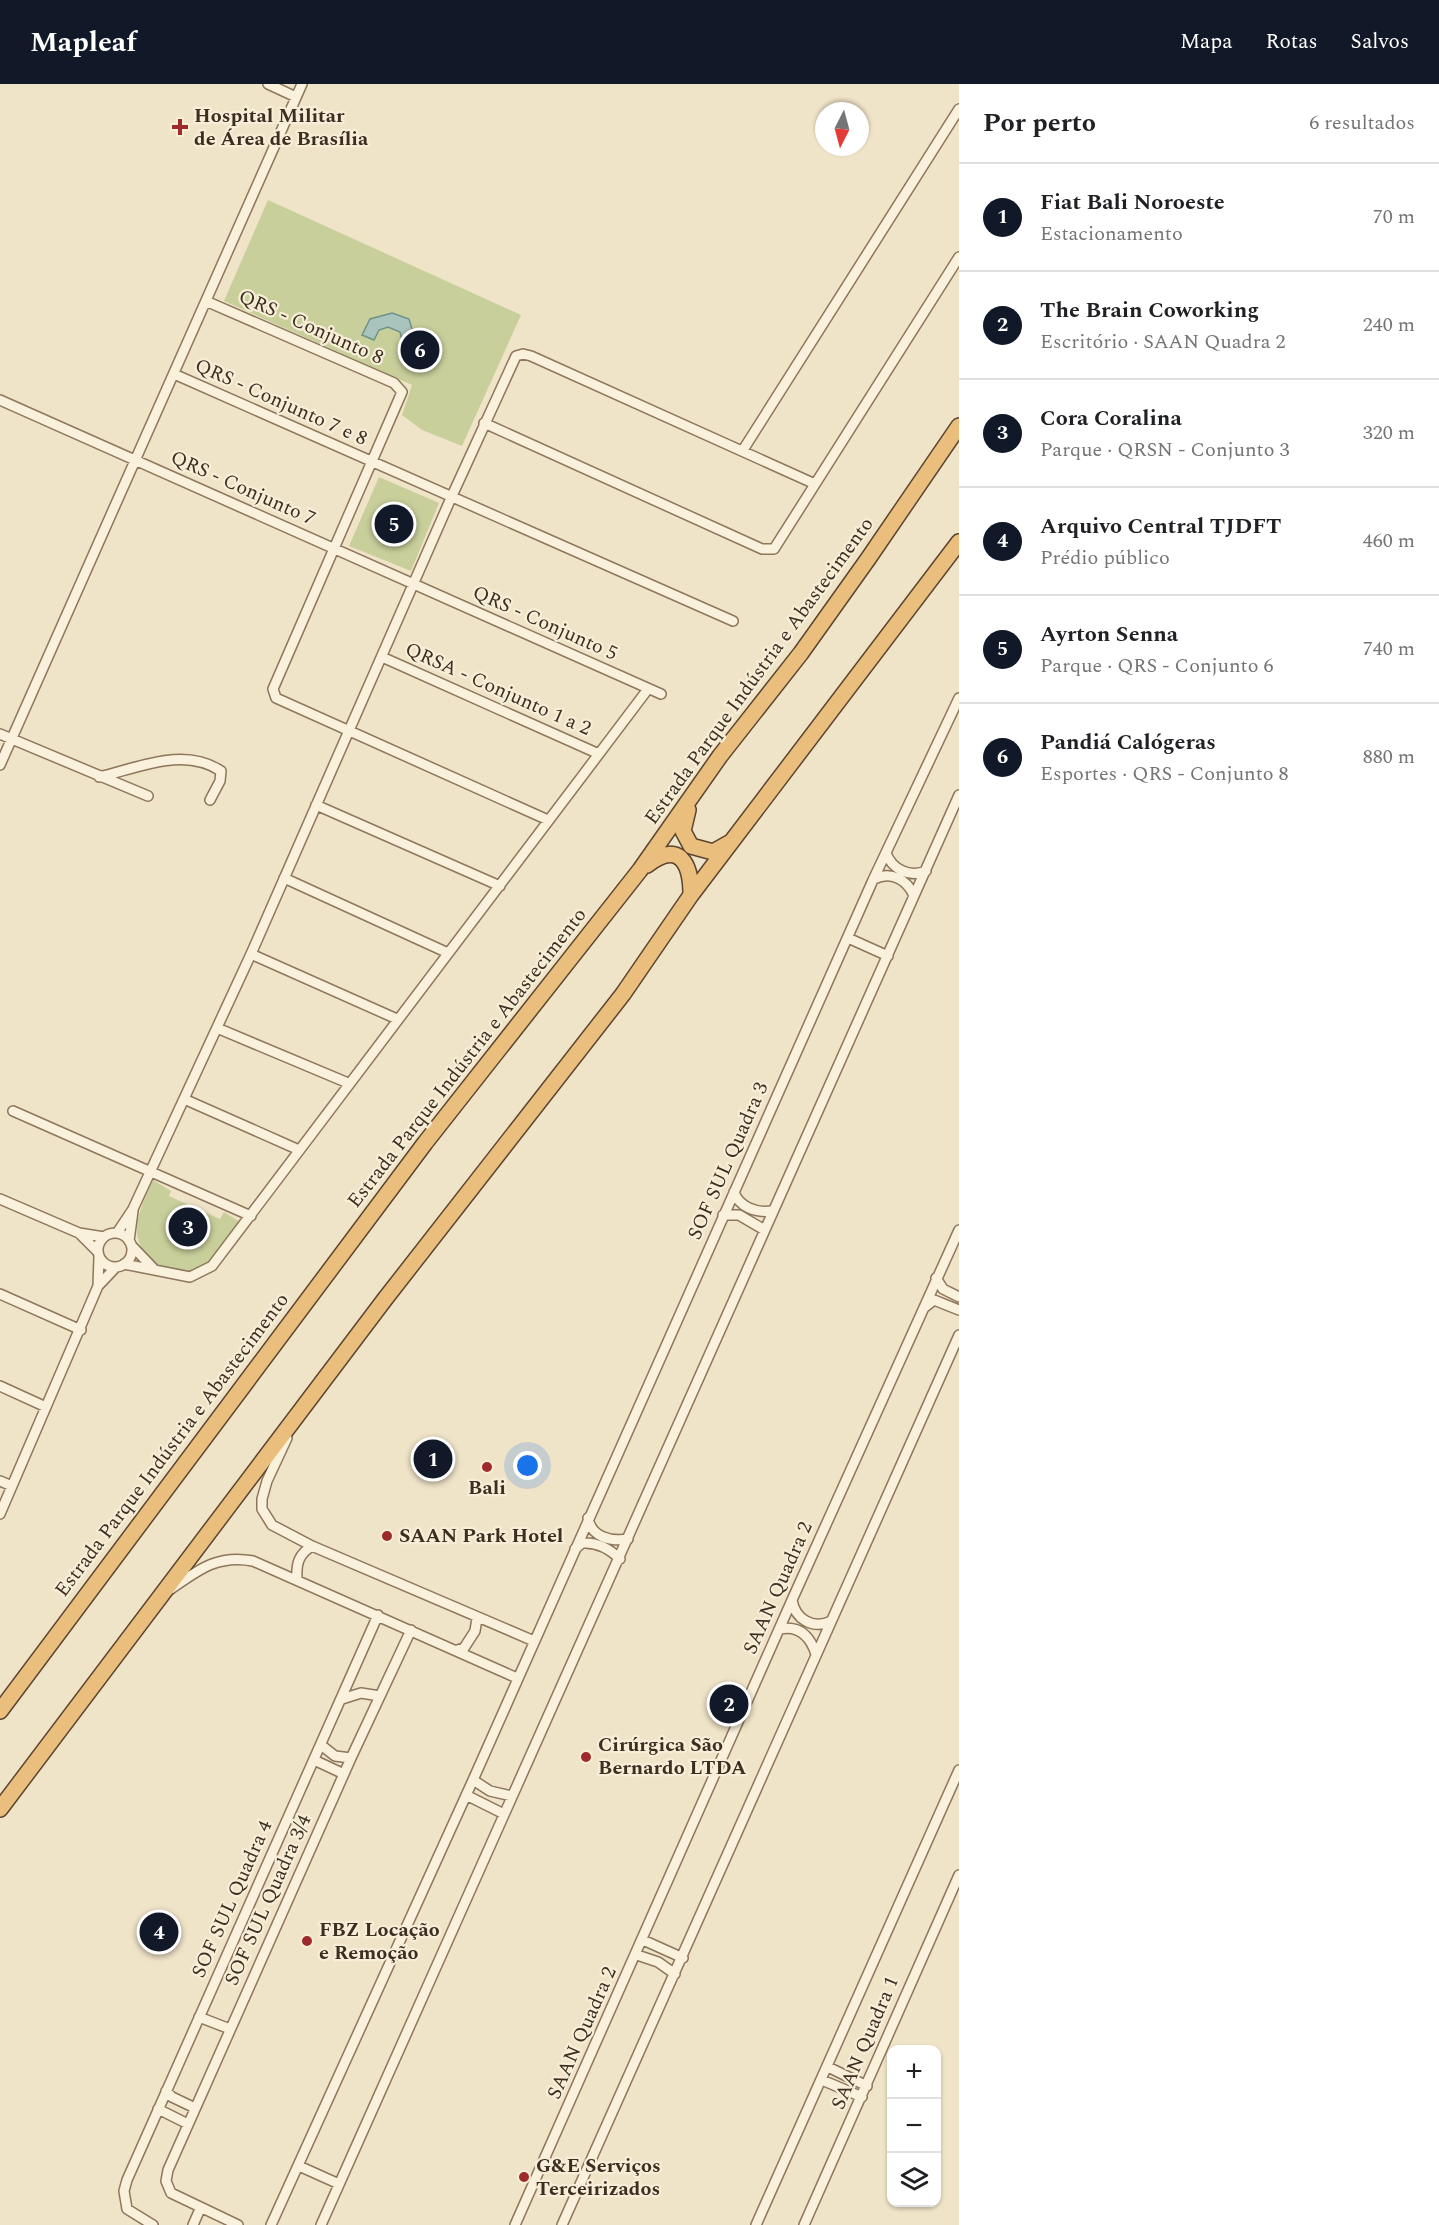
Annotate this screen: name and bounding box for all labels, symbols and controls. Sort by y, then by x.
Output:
text: Mapleaf [30,21,137,64]
text: Mapa [1180,26,1233,58]
text: Rotas [1266,26,1318,58]
text: Salvos [1351,26,1409,58]
place label: Hospital Militar de Área de Brasília [194,101,369,154]
north arrow [815,102,869,156]
text: Por perto [983,103,1096,143]
text: 6 resultados [1309,108,1415,138]
marker: Hospital Militar de Área de Brasília [171,118,189,136]
text: Fiat Bali Noroeste [1040,186,1225,219]
text: 1 [997,202,1008,232]
text: 70 m [1373,202,1415,232]
text: Estacionamento [1040,219,1183,249]
street label: QRS - Conjunto 8 [233,281,389,373]
text: The Brain Coworking [1040,294,1259,327]
text: 2 [997,310,1008,340]
text: 240 m [1363,310,1415,340]
text: Escritório · SAAN Quadra 2 [1040,327,1286,357]
pin: 6 [400,328,440,372]
street label: QRS - Conjunto 7 e 8 [190,350,372,454]
text: Cora Coralina [1040,402,1182,435]
text: 3 [997,418,1008,448]
text: 320 m [1363,418,1415,448]
text: Parque · QRSN - Conjunto 3 [1040,435,1289,465]
street label: QRS - Conjunto 7 [165,442,321,534]
pin: 5 [374,502,414,546]
text: Arquivo Central TJDFT [1040,510,1282,543]
street label: Estrada Parque Indústria e Abastecimento [637,511,881,831]
text: 4 [997,526,1008,556]
text: 460 m [1363,526,1415,556]
text: Prédio público [1040,543,1170,573]
street label: QRS - Conjunto 5 [467,577,623,669]
text: Ayrton Senna [1040,618,1178,651]
street label: QRSA - Conjunto 1 a 2 [400,634,596,744]
text: 5 [997,634,1008,664]
text: 740 m [1363,634,1415,664]
text: Parque · QRS - Conjunto 6 [1040,651,1274,681]
text: Pandiá Calógeras [1040,726,1216,759]
text: 6 [997,742,1008,772]
text: 880 m [1363,742,1415,772]
text: Esportes · QRS - Conjunto 8 [1040,759,1289,789]
street label: Estrada Parque Indústria e Abastecimento [340,901,594,1215]
street label: SOF SUL Quadra 3 [680,1077,776,1245]
pin: 3 [168,1204,207,1250]
street label: Estrada Parque Indústria e Abastecimento [47,1287,297,1603]
pin: 1 [414,1436,452,1482]
your location [513,1451,542,1480]
marker: Bali [480,1460,494,1474]
place label: Bali [468,1473,506,1503]
street label: SAAN Quadra 2 [735,1517,821,1659]
place label: SAAN Park Hotel [399,1521,563,1551]
marker: SAAN Park Hotel [380,1529,394,1543]
pin: 2 [710,1682,748,1726]
place label: Cirúrgica São Bernardo LTDA [598,1730,747,1783]
marker: Cirúrgica São Bernardo LTDA [579,1750,593,1764]
street label: SOF SUL Quadra 3/4 [217,1810,319,1990]
street label: SOF SUL Quadra 4 [184,1815,280,1983]
pin: 4 [140,1910,178,1954]
place label: FBZ Locação e Remoção [319,1915,440,1968]
marker: FBZ Locação e Remoção [300,1934,314,1948]
street label: SAAN Quadra 2 [539,1962,625,2104]
street label: SAAN Quadra 1 [823,1972,907,2114]
map controls [887,2045,941,2207]
button: + [887,2045,941,2099]
button: − [887,2099,941,2153]
place label: G&E Serviços Terceirizados [536,2151,661,2204]
button: layers [887,2153,941,2207]
marker: G&E Serviços Terceirizados [517,2170,531,2184]

